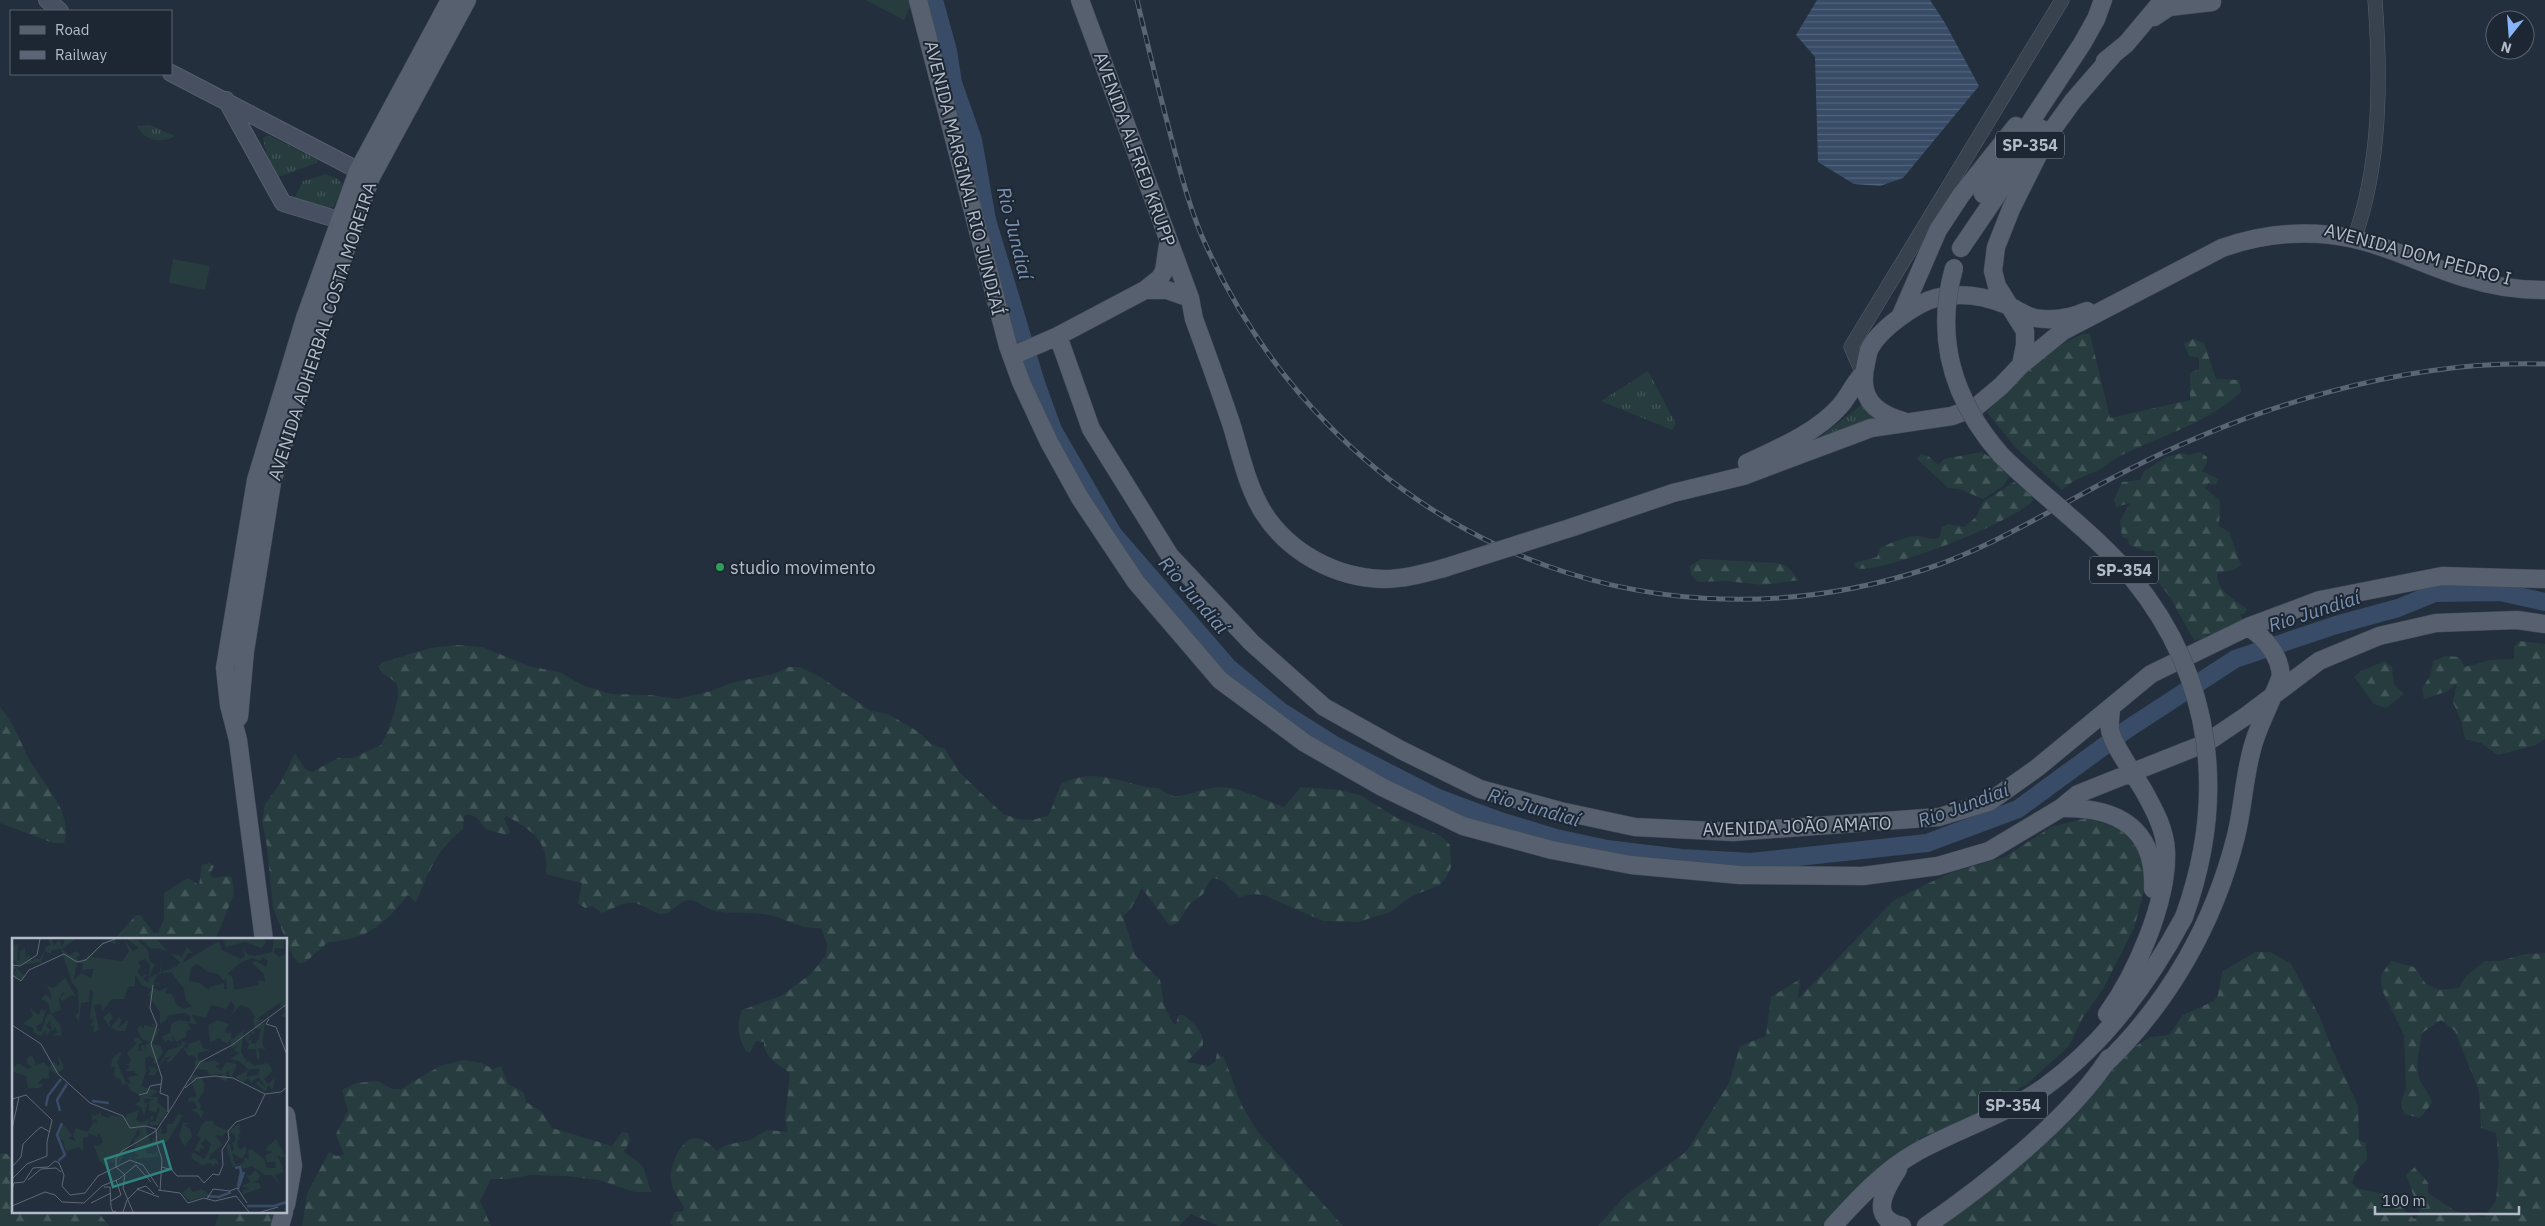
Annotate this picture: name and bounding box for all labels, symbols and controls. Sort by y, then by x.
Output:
legend [10,10,172,75]
north arrow [2485,10,2535,60]
text: Road [55,20,90,39]
text: N [2499,37,2514,58]
street label: AVENIDA MARGINAL RIO JUNDIAÍ [920,38,1010,318]
text: Railway [55,45,108,64]
street label: AVENIDA ALFRED KRUPP [1089,48,1181,250]
road number: SP-354 [1996,132,2064,158]
street label: AVENIDA ADHERBAL COSTA MOREIRA [263,178,381,483]
water label: Rio Jundiaí [992,184,1039,284]
street label: AVENIDA DOM PEDRO I [2322,218,2514,290]
water label: Rio Jundiaí [1154,551,1235,640]
place label: studio movimento [730,556,876,579]
road number: SP-354 [2090,556,2158,584]
marker: studio movimento [714,561,726,573]
water label: Rio Jundiaí [2265,584,2365,637]
water label: Rio Jundiaí [1914,777,2014,833]
water label: Rio Jundiaí [1485,782,1585,832]
street label: AVENIDA JOÃO AMATO [1702,811,1892,841]
inset map [12,938,288,1214]
road number: SP-354 [1979,1092,2047,1118]
scale bar [2375,1184,2519,1216]
text: 100 m [2382,1191,2426,1210]

